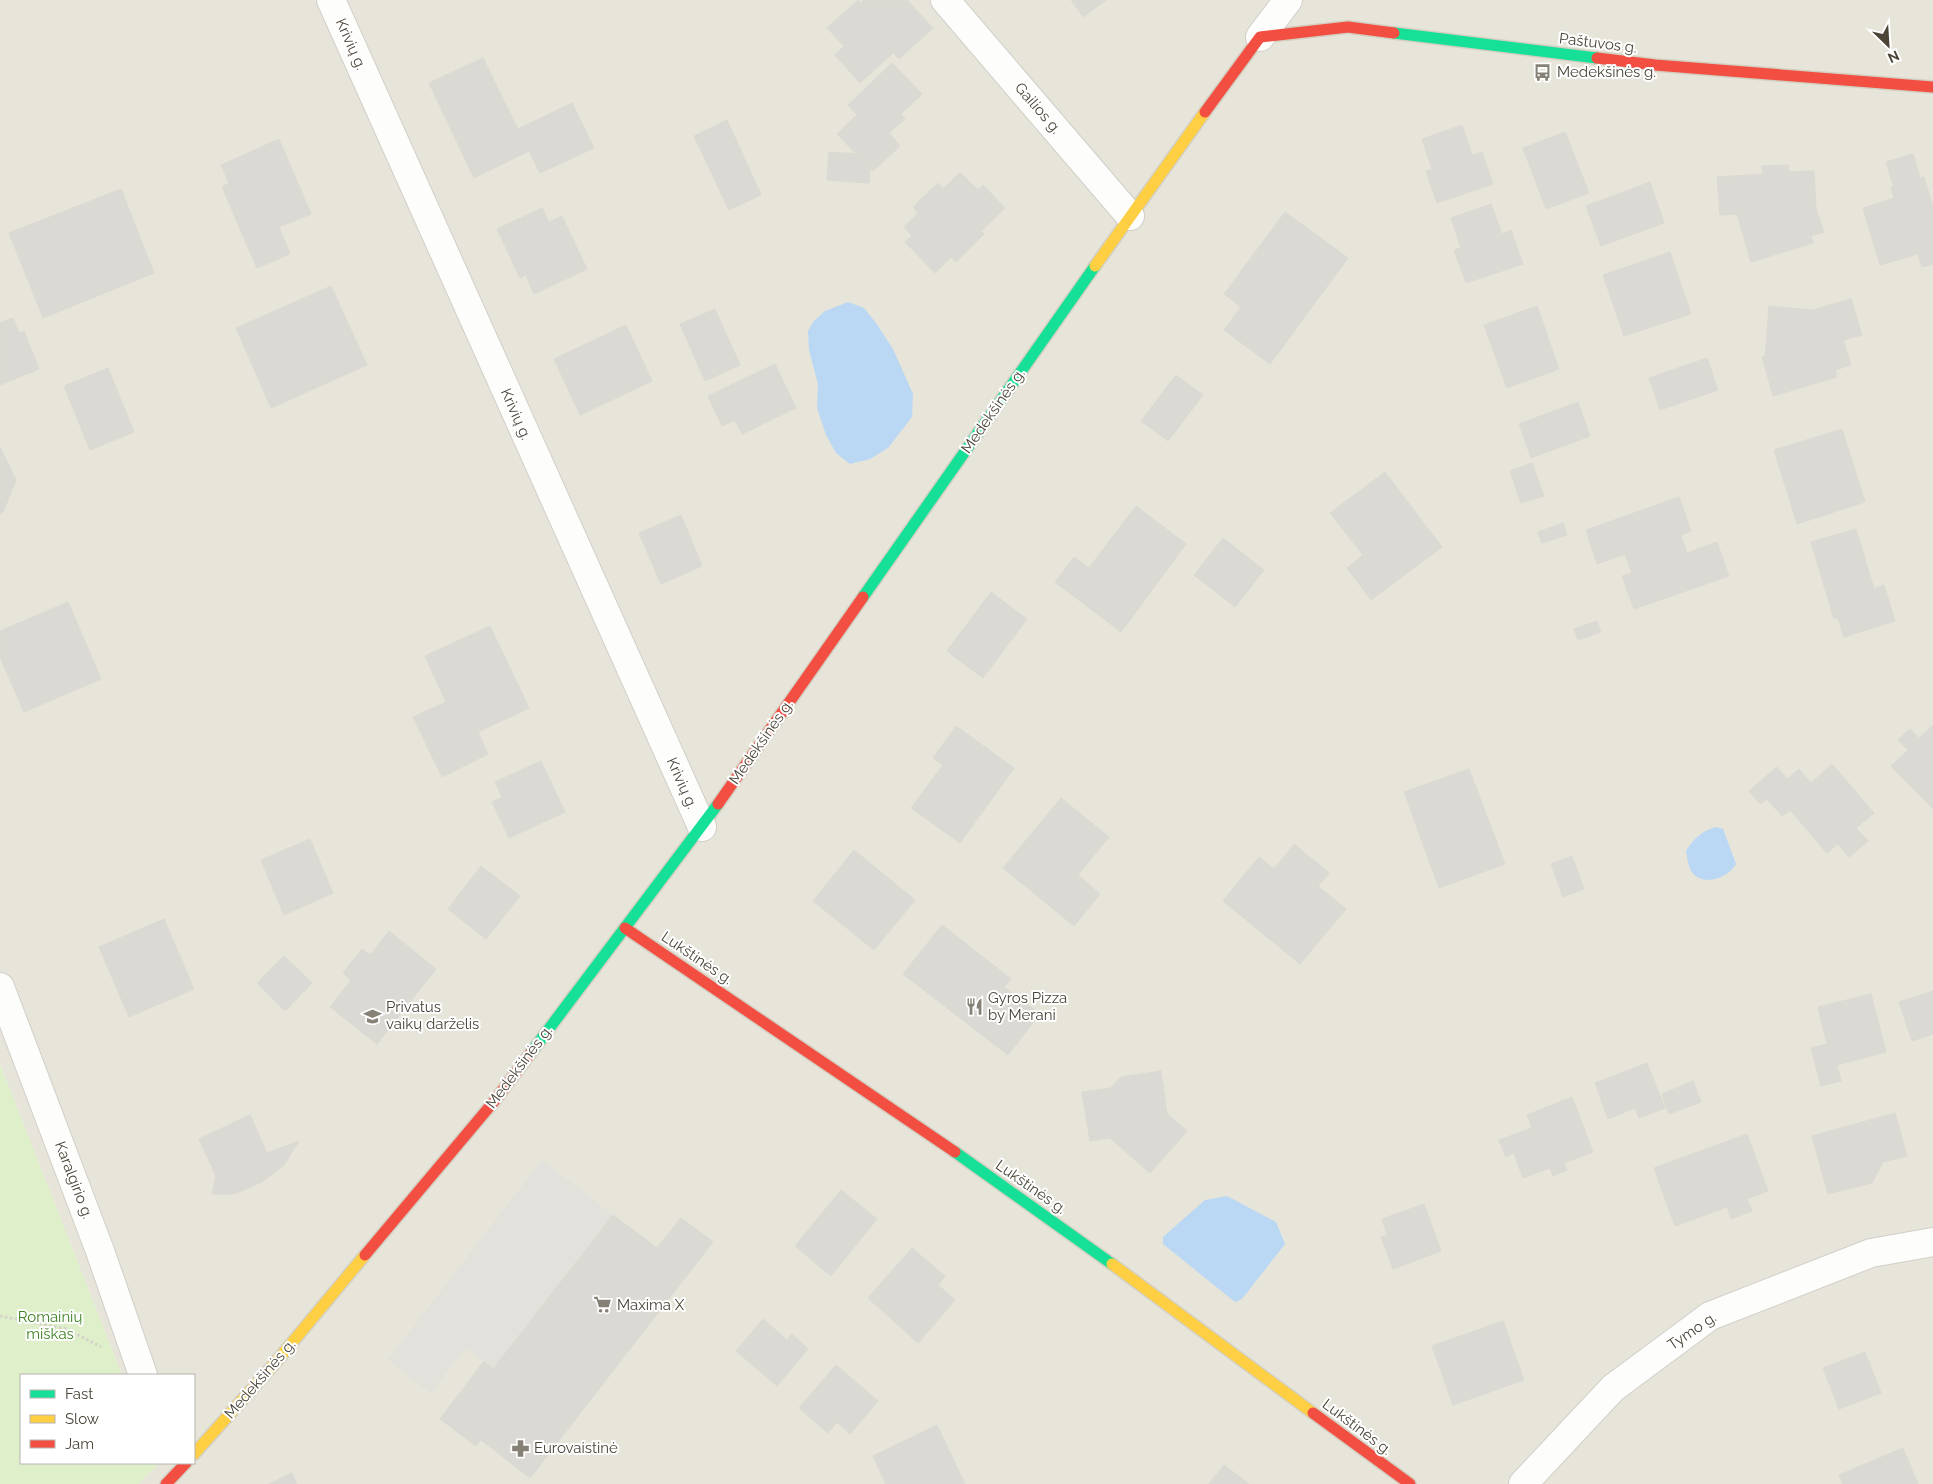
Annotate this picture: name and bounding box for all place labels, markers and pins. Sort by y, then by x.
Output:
bus stop icon: Medekšinės g. [1533,62,1553,82]
place label: Medekšinės g. [1557,63,1656,81]
place label: Gyros Pizza by Merani [988,989,1067,1024]
restaurant icon: Gyros Pizza by Merani [964,997,984,1017]
place label: Privatus vaikų darželis [386,998,479,1033]
school or university icon: Privatus vaikų darželis [362,1006,382,1026]
supermarket icon: Maxima X [593,1295,613,1315]
place label: Maxima X [617,1296,685,1314]
pharmacy icon: Eurovaistinė [510,1438,530,1458]
place label: Eurovaistinė [534,1439,618,1457]

